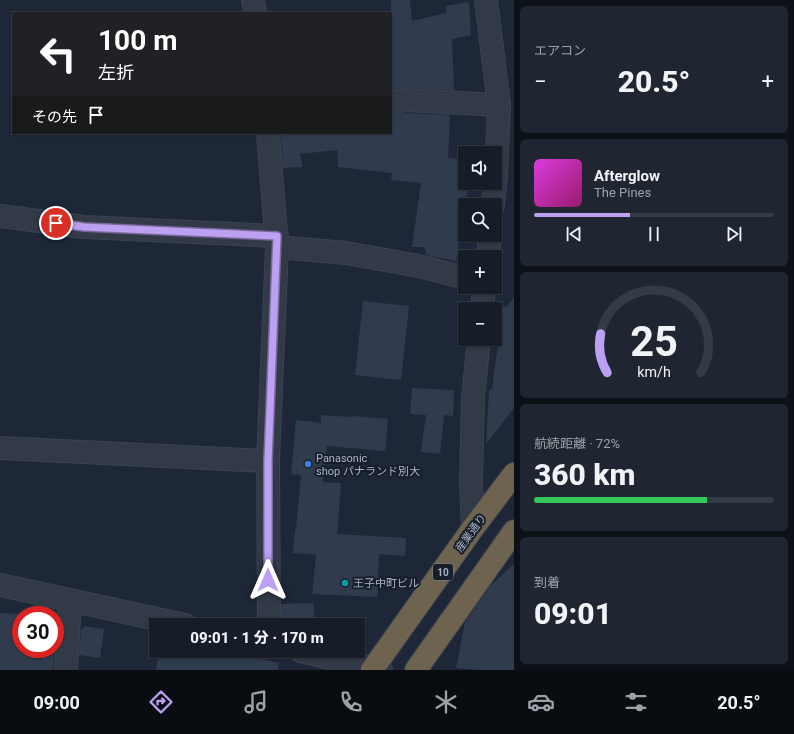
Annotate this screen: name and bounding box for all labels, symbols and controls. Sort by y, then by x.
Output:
text: 100 m [98,24,177,57]
icon: left [32,28,84,80]
text: エアコン [534,43,586,58]
text: 左折 [98,62,134,83]
text: 20.5° [618,64,690,99]
text: − [534,69,547,94]
text: + [762,69,774,94]
icon: arrive [85,104,107,126]
text: その先 [32,108,77,126]
map controls [458,146,502,346]
button: sound [458,146,502,190]
text: Afterglow [594,167,660,185]
text: The Pines [594,185,651,200]
button: search [458,198,502,242]
pin [39,206,73,240]
icon: arrive [45,212,67,234]
icon: previous [563,223,585,245]
icon: pause [643,223,665,245]
icon: next [723,223,745,245]
button: + [458,250,502,294]
button: − [458,302,502,346]
text: 25 [630,317,678,366]
text: km/h [637,364,671,380]
text: 航続距離 · 72% [534,436,620,451]
place label: Panasonic shop パナランド別大 [316,452,420,478]
text: 360 km [534,457,636,492]
marker: Panasonic shop パナランド別大 [303,459,313,469]
street label: 産業通り [453,511,489,555]
position arrow [247,559,289,601]
road number: 10 [433,564,453,580]
text: 到着 [534,575,560,590]
place label: 王子中町ビル [353,577,419,590]
marker: 王子中町ビル [340,578,350,588]
text: 09:01 [534,596,612,631]
speed limit sign: 30 [12,606,64,658]
text: 09:01 · 1 分 · 170 m [190,629,324,647]
icon: directions [147,688,175,716]
icon: music [242,688,270,716]
icon: phone [337,688,365,716]
icon: climate [432,688,460,716]
icon: car [527,688,555,716]
icon: filters [622,688,650,716]
text: 09:00 [34,692,80,713]
text: 20.5° [717,692,760,713]

